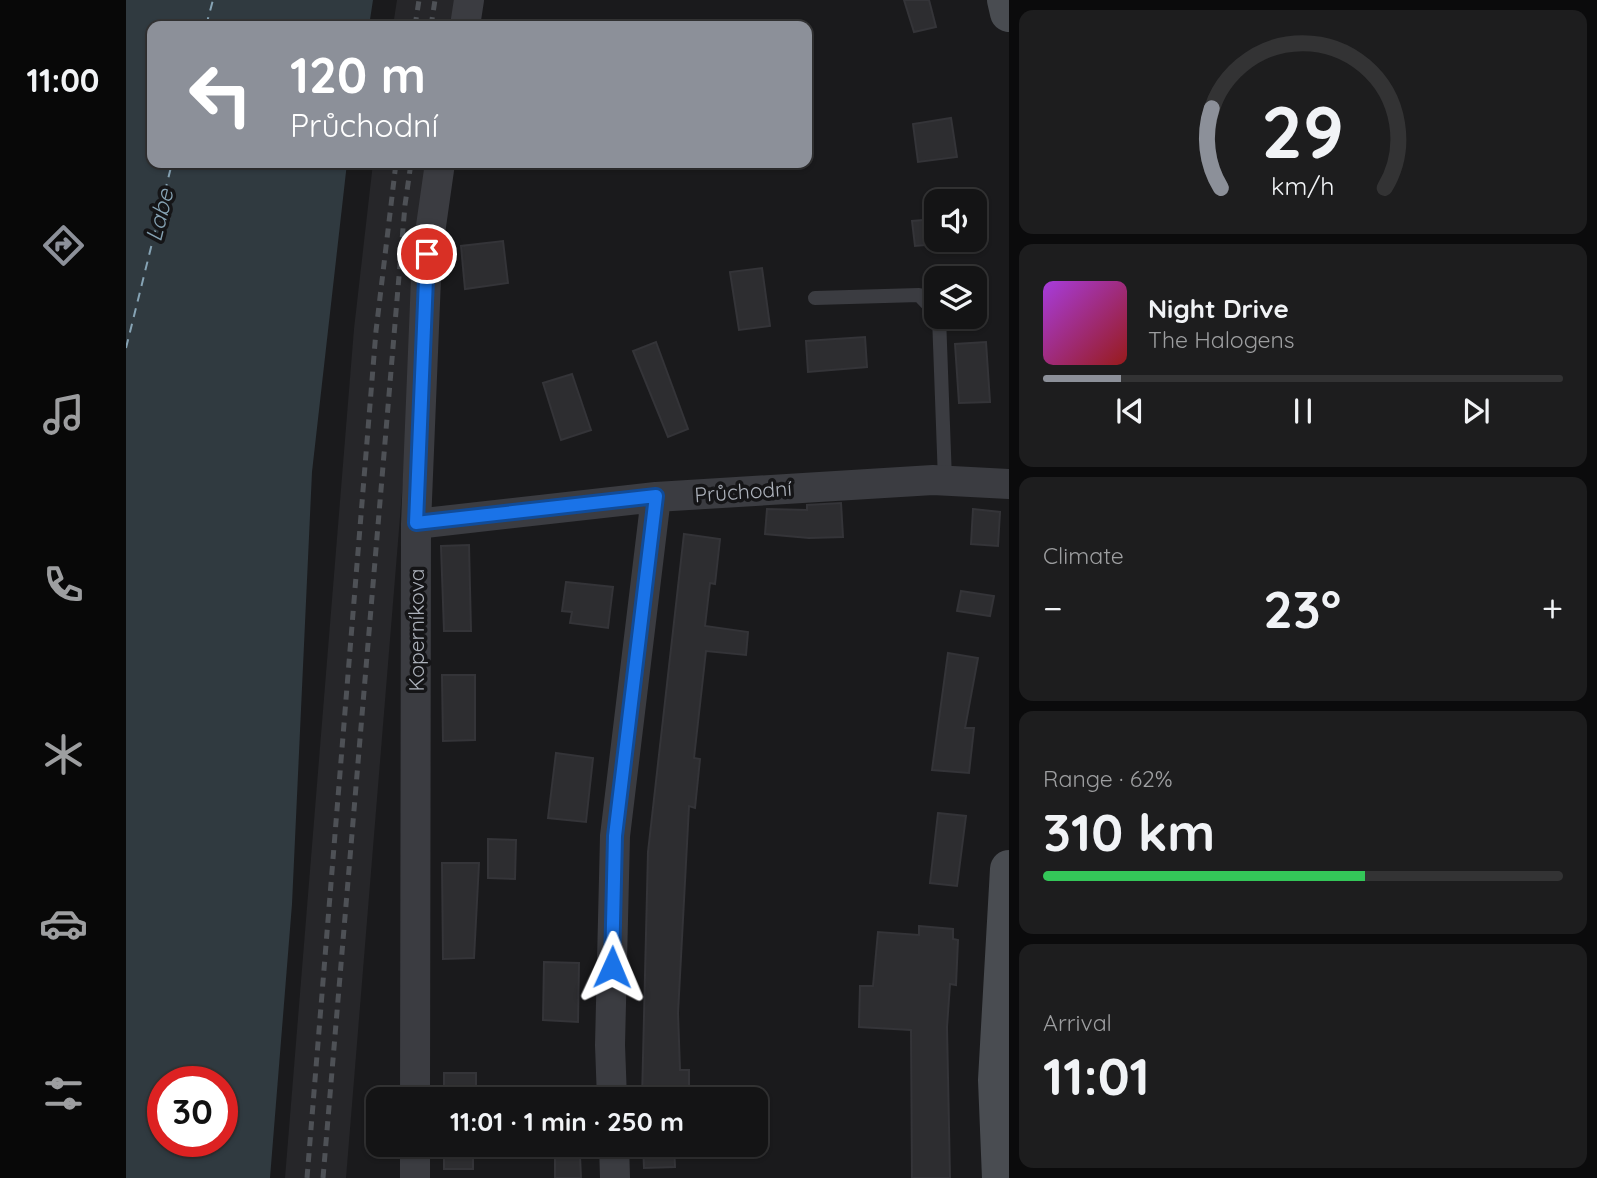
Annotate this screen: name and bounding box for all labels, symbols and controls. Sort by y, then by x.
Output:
text: 120 m [290,44,426,105]
icon: left [175,49,266,140]
text: 11:00 [27,60,99,100]
text: 29 [1262,85,1344,176]
text: Průchodní [290,105,438,145]
text: km/h [1271,170,1335,201]
water label: Labe [139,185,180,244]
map controls [924,189,987,329]
button: sound [924,189,987,252]
icon: directions [39,221,88,270]
pin [397,224,457,284]
icon: arrive [408,235,446,273]
button: layers [924,266,987,329]
text: Night Drive [1148,292,1289,325]
text: The Halogens [1148,325,1295,354]
icon: music [39,390,88,439]
icon: previous [1111,392,1149,430]
icon: pause [1284,392,1322,430]
icon: next [1457,392,1495,430]
street label: Průchodní [694,475,793,507]
text: Climate [1043,541,1124,570]
icon: phone [39,560,88,609]
street label: Koperníkova [403,569,429,691]
text: 23° [1263,576,1341,641]
text: − [1043,584,1063,632]
text: + [1542,584,1563,632]
icon: climate [39,730,88,779]
text: Range · 62% [1043,764,1173,793]
text: 310 km [1043,799,1215,864]
icon: car [39,899,88,948]
position arrow [575,930,649,1004]
text: Arrival [1043,1008,1112,1037]
text: 11:01 [1043,1043,1150,1108]
speed limit sign: 30 [147,1066,238,1157]
icon: filters [39,1069,88,1118]
text: 11:01 · 1 min · 250 m [450,1105,684,1138]

